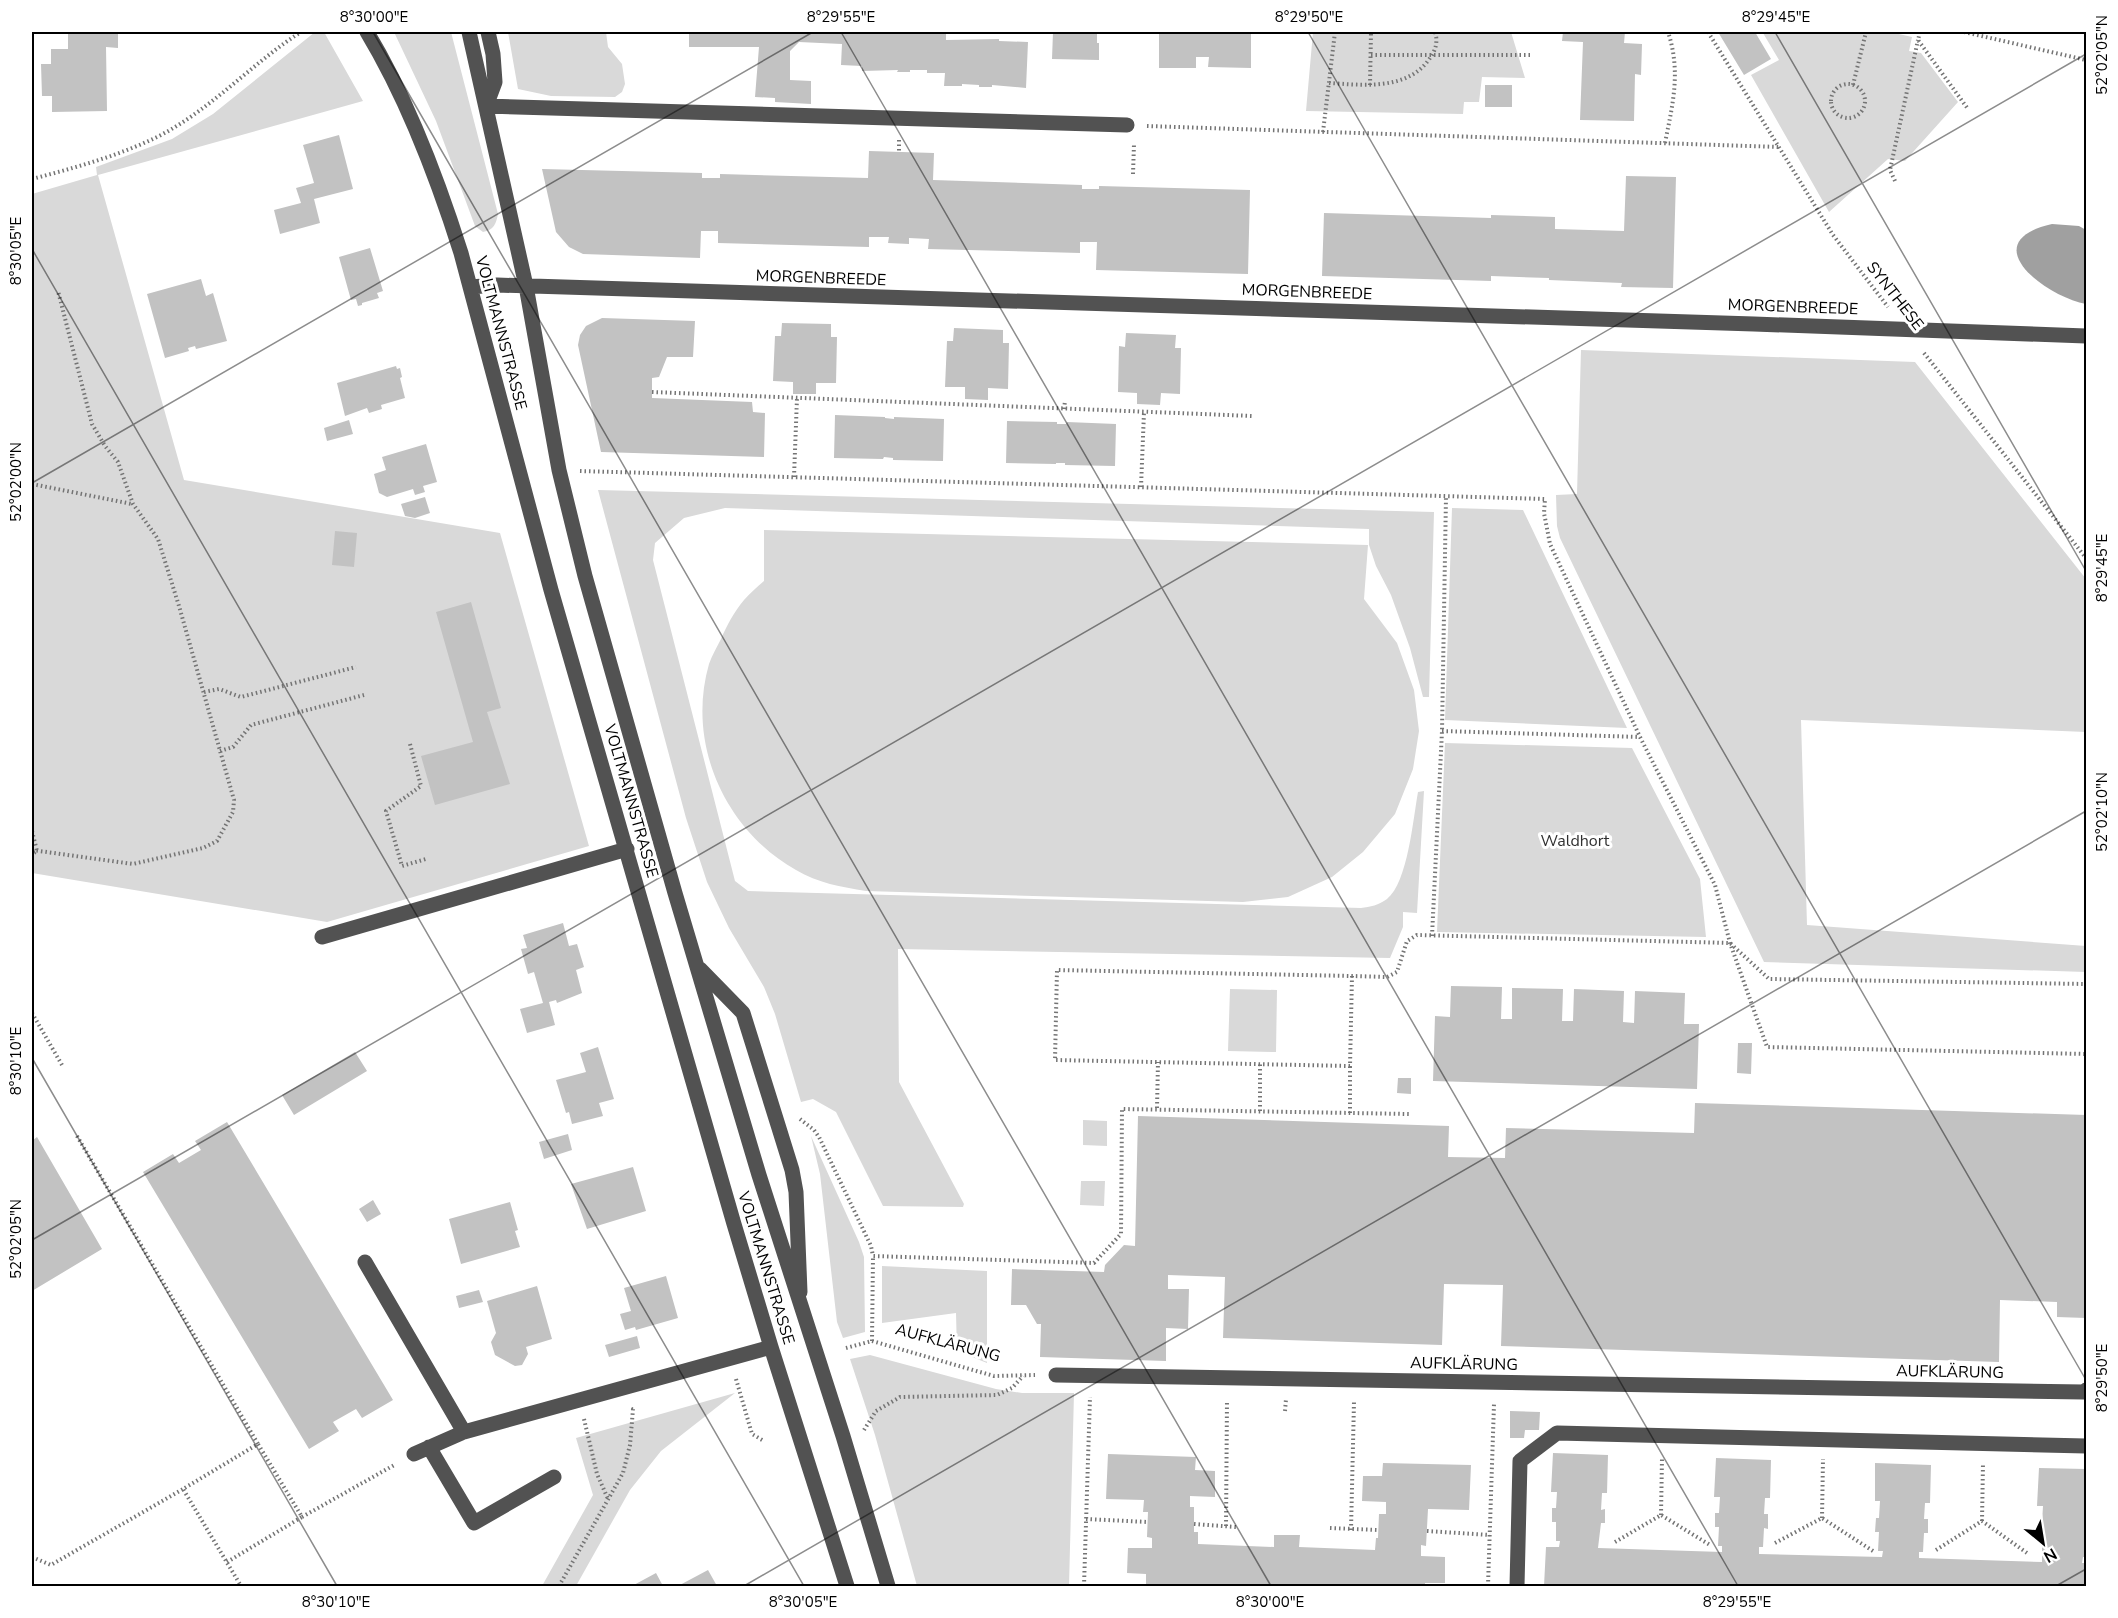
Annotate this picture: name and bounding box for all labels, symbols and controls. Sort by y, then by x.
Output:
text: 8°30'00"E [340,7,408,27]
text: 8°29'55"E [807,7,875,27]
text: 8°29'50"E [1275,7,1343,27]
text: 8°29'45"E [1742,7,1810,27]
text: 52°02'05"N [2092,15,2112,95]
text: 8°30'05"E [6,217,26,285]
street label: VOLTMANNSTRASSE [470,253,532,412]
street label: SYNTHESE [1861,257,1929,335]
street label: MORGENBREEDE [755,265,887,291]
street label: MORGENBREEDE [1241,279,1373,305]
street label: MORGENBREEDE [1727,294,1859,320]
text: 52°02'00"N [6,442,26,522]
text: 8°29'45"E [2092,534,2112,602]
street label: VOLTMANNSTRASSE [598,721,663,880]
text: 52°02'10"N [2092,772,2112,852]
park label: Waldhort [1541,830,1610,852]
text: 8°30'10"E [6,1027,26,1095]
street label: VOLTMANNSTRASSE [732,1188,800,1347]
text: 52°02'05"N [6,1199,26,1279]
street label: AUFKLÄRUNG [893,1318,1003,1368]
text: 8°29'50"E [2092,1344,2112,1412]
street label: AUFKLÄRUNG [1410,1352,1518,1376]
street label: AUFKLÄRUNG [1896,1360,2004,1384]
north arrow [2013,1513,2073,1573]
text: N [2039,1543,2061,1568]
text: 8°30'10"E [302,1592,370,1612]
text: 8°30'05"E [769,1592,837,1612]
text: 8°30'00"E [1236,1592,1304,1612]
text: 8°29'55"E [1703,1592,1771,1612]

